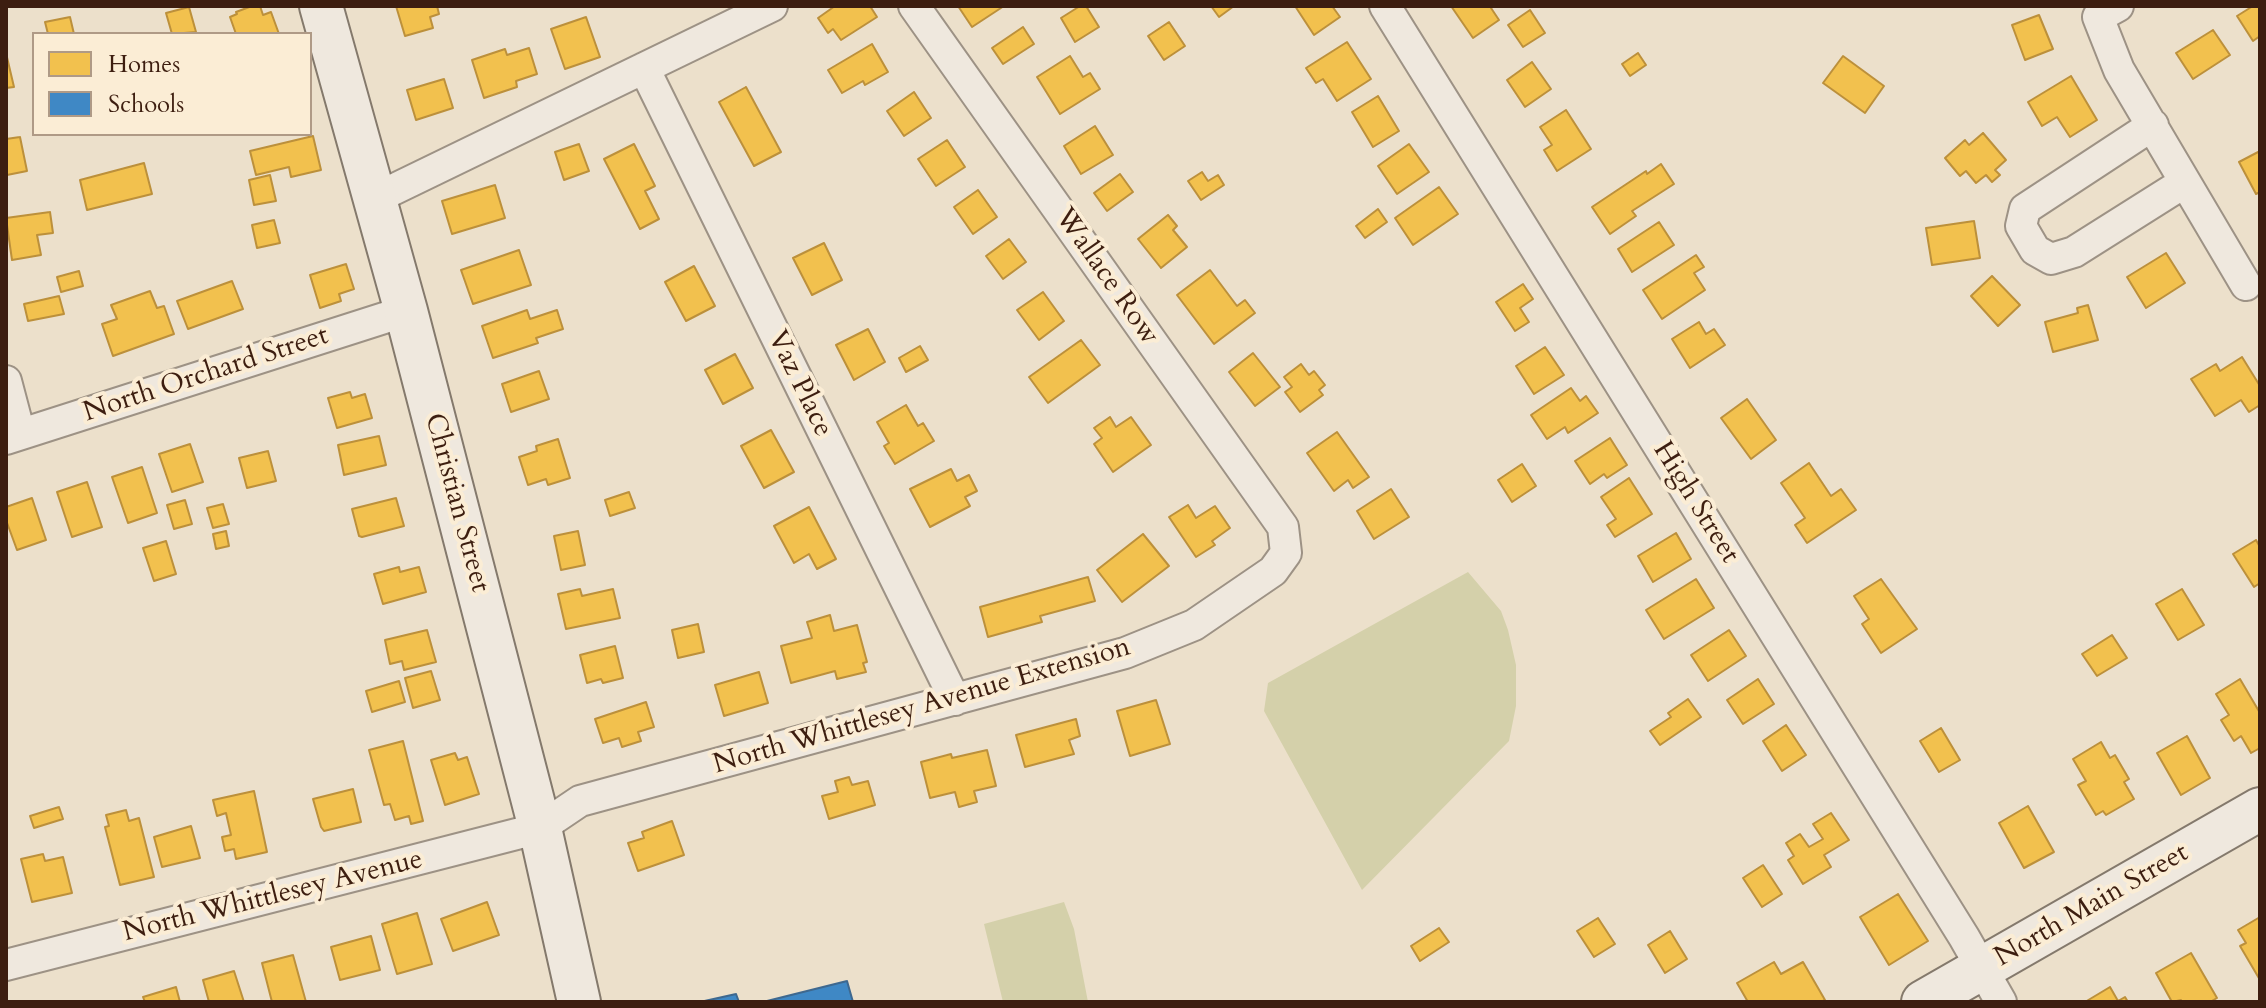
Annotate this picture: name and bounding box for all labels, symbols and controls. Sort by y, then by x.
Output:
legend [32,32,312,136]
text: Homes [108,48,180,81]
text: Schools [108,88,184,121]
street label: Wallace Row [1047,202,1165,352]
street label: North Orchard Street [79,320,333,430]
street label: Vaz Place [759,325,839,443]
street label: Christian Street [416,410,496,596]
street label: High Street [1644,436,1746,570]
street label: North Whittlesey Avenue Extension [710,631,1134,783]
street label: North Main Street [1989,837,2195,975]
street label: North Whittlesey Avenue [120,843,426,951]

